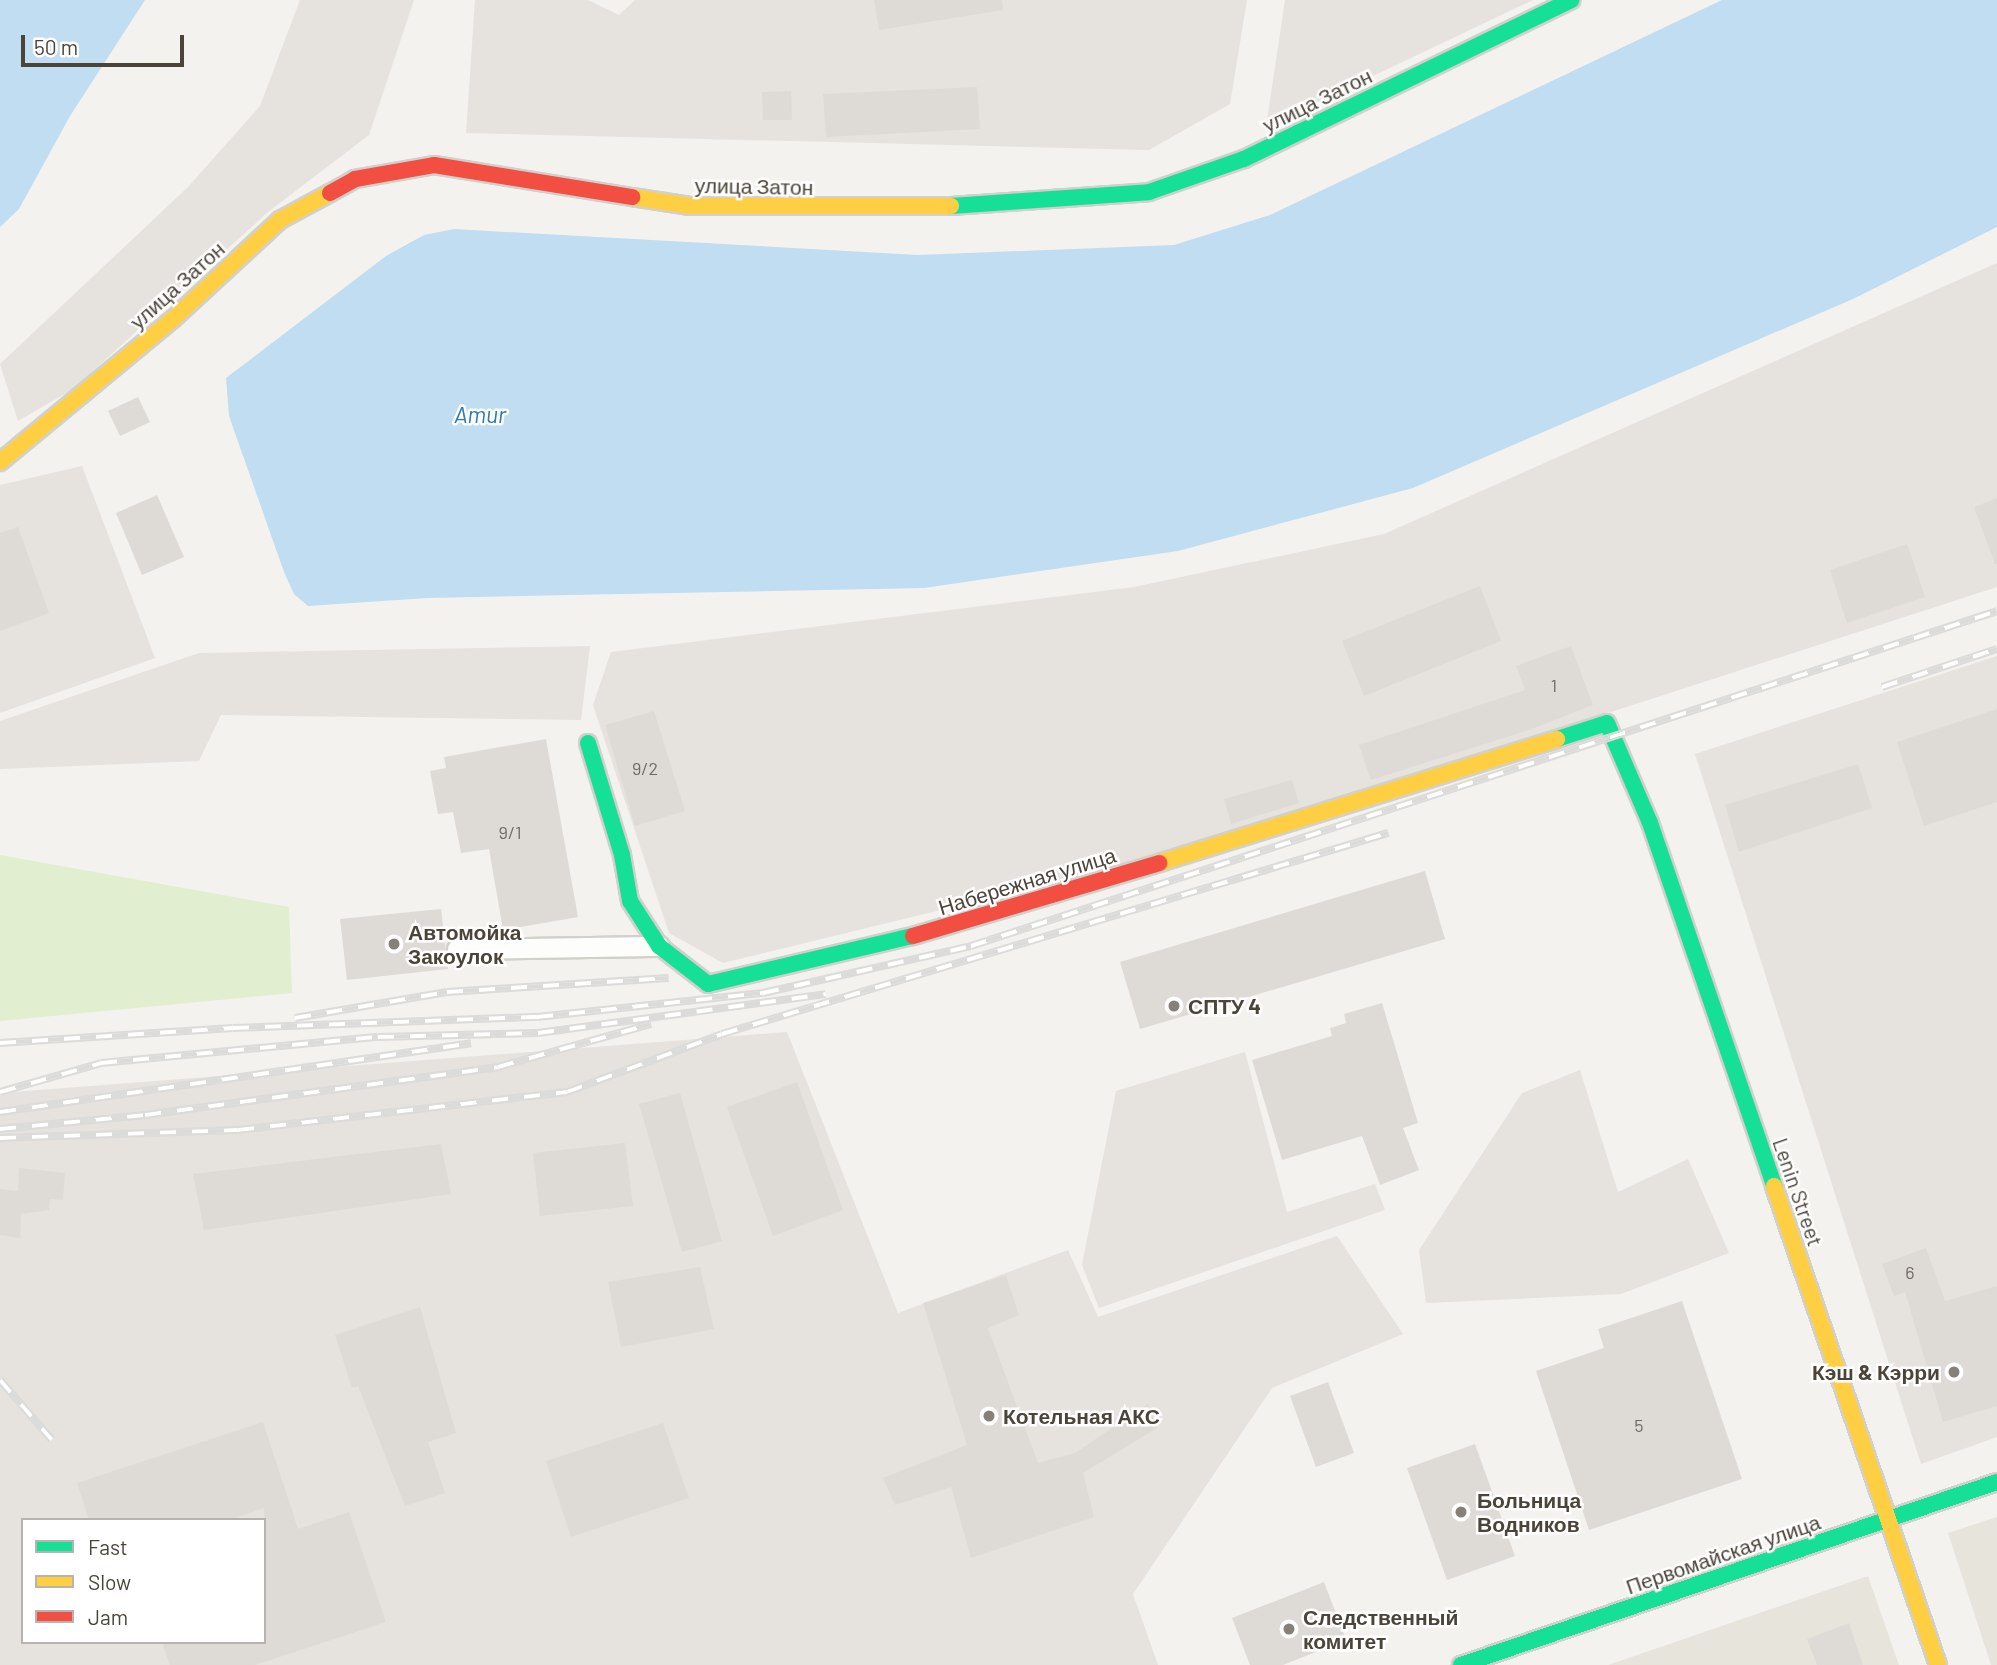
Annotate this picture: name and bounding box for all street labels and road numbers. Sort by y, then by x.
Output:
street label: улица Затон [1258,63,1376,137]
street label: улица Затон [695,172,813,200]
street label: улица Затон [125,236,229,334]
street label: Набережная улица [935,842,1119,920]
street label: Lenin Street [1768,1135,1828,1249]
street label: Первомайская улица [1622,1509,1824,1599]

